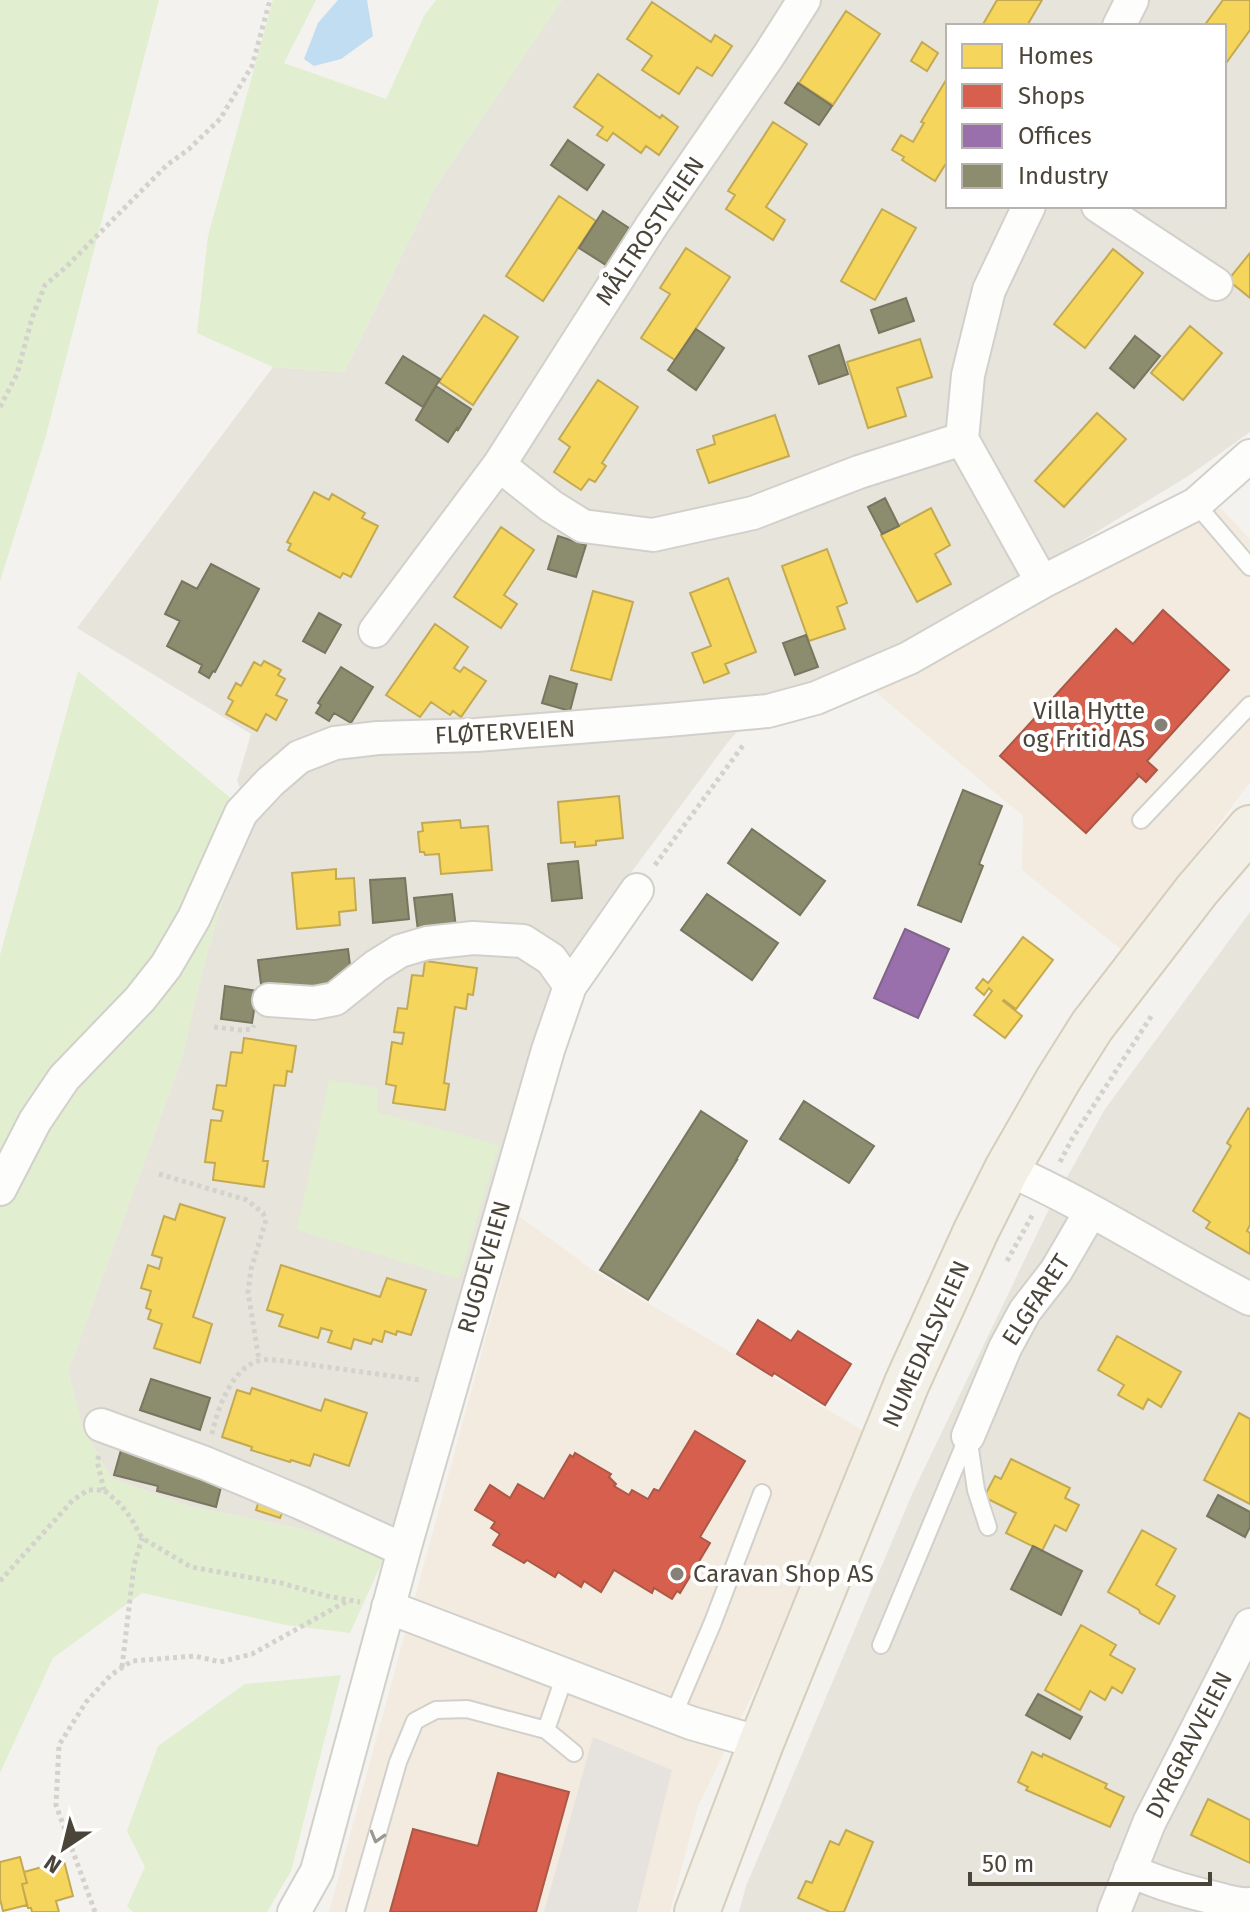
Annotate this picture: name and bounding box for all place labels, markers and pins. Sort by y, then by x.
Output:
place label: Villa Hytte og Fritid AS [1022,697,1145,753]
marker: Villa Hytte og Fritid AS [1152,716,1170,734]
place label: Caravan Shop AS [693,1560,874,1588]
marker: Caravan Shop AS [668,1565,686,1583]

